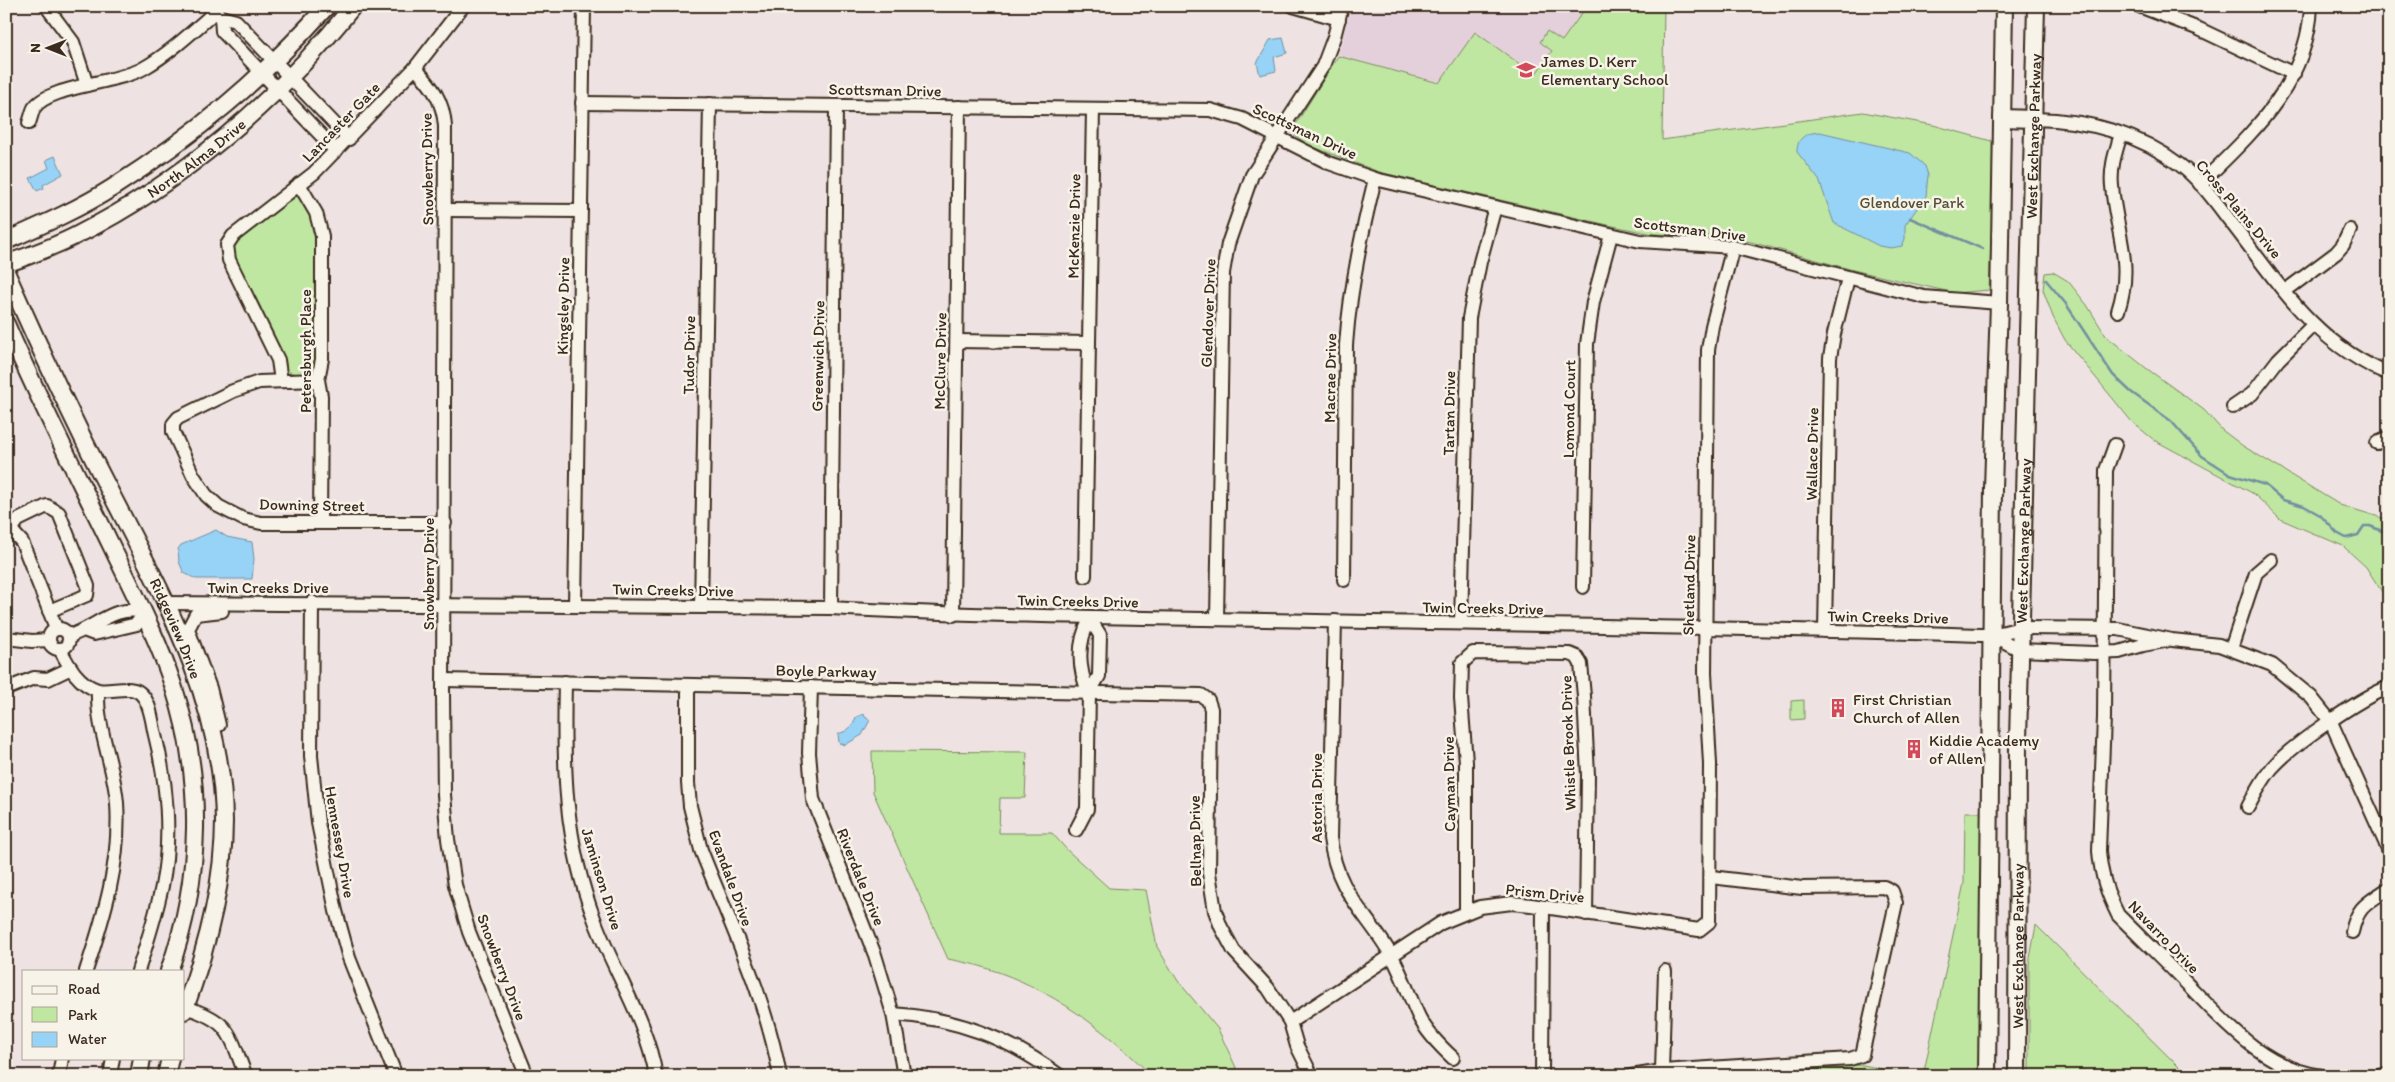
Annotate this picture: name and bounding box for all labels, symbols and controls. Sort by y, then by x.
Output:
north arrow [22,22,72,72]
text: N [27,43,44,53]
place label: James D. Kerr Elementary School [1541,52,1669,89]
street label: West Exchange Parkway [2021,53,2044,219]
school or university icon: James D. Kerr Elementary School [1515,59,1537,81]
street label: Lancaster Gate [298,78,384,166]
street label: Scottsman Drive [828,80,942,100]
street label: Scottsman Drive [1250,99,1360,163]
street label: Snowberry Drive [417,113,437,225]
street label: North Alma Drive [143,114,250,202]
street label: Cross Plains Drive [2192,156,2286,262]
street label: McKenzie Drive [1064,173,1084,279]
park label: Glendover Park [1860,193,1965,212]
street label: Scottsman Drive [1633,213,1747,245]
street label: Kingsley Drive [553,257,573,355]
street label: Glendover Drive [1197,258,1219,368]
street label: Petersburgh Place [296,289,315,413]
street label: Greenwich Drive [808,300,828,412]
street label: McClure Drive [930,312,950,410]
street label: Tudor Drive [679,315,699,395]
street label: Macrae Drive [1320,333,1340,423]
street label: Lomond Court [1559,360,1579,458]
street label: Tartan Drive [1439,371,1459,455]
street label: Wallace Drive [1802,407,1822,501]
street label: West Exchange Parkway [2011,458,2034,624]
street label: Downing Street [259,495,365,515]
street label: Snowberry Drive [419,518,438,630]
street label: Shetland Drive [1679,534,1699,636]
street label: Ridgeview Drive [146,575,206,682]
street label: Twin Creeks Drive [207,578,329,597]
street label: Twin Creeks Drive [612,579,734,601]
street label: Twin Creeks Drive [1017,590,1139,612]
street label: Twin Creeks Drive [1422,597,1544,619]
street label: Twin Creeks Drive [1827,606,1949,628]
street label: Boyle Parkway [776,661,877,681]
street label: Whistle Brook Drive [1556,675,1580,811]
place label: First Christian Church of Allen [1853,690,1960,727]
building icon: First Christian Church of Allen [1827,697,1849,719]
place label: Kiddie Academy of Allen [1929,731,2040,768]
street label: Cayman Drive [1439,736,1459,832]
building icon: Kiddie Academy of Allen [1903,738,1925,760]
street label: Astoria Drive [1307,753,1326,843]
street label: Hennessey Drive [321,785,359,899]
street label: Bellnap Drive [1185,795,1205,887]
street label: Riverdale Drive [833,825,889,929]
street label: Jaminson Drive [577,826,627,932]
street label: Evandale Drive [705,827,757,929]
street label: West Exchange Parkway [2008,863,2027,1029]
street label: Prism Drive [1504,879,1586,907]
street label: Navarro Drive [2124,896,2204,978]
street label: Snowberry Drive [473,911,531,1023]
legend [22,970,185,1060]
text: Road [68,980,101,998]
text: Park [68,1006,98,1024]
text: Water [68,1030,107,1048]

